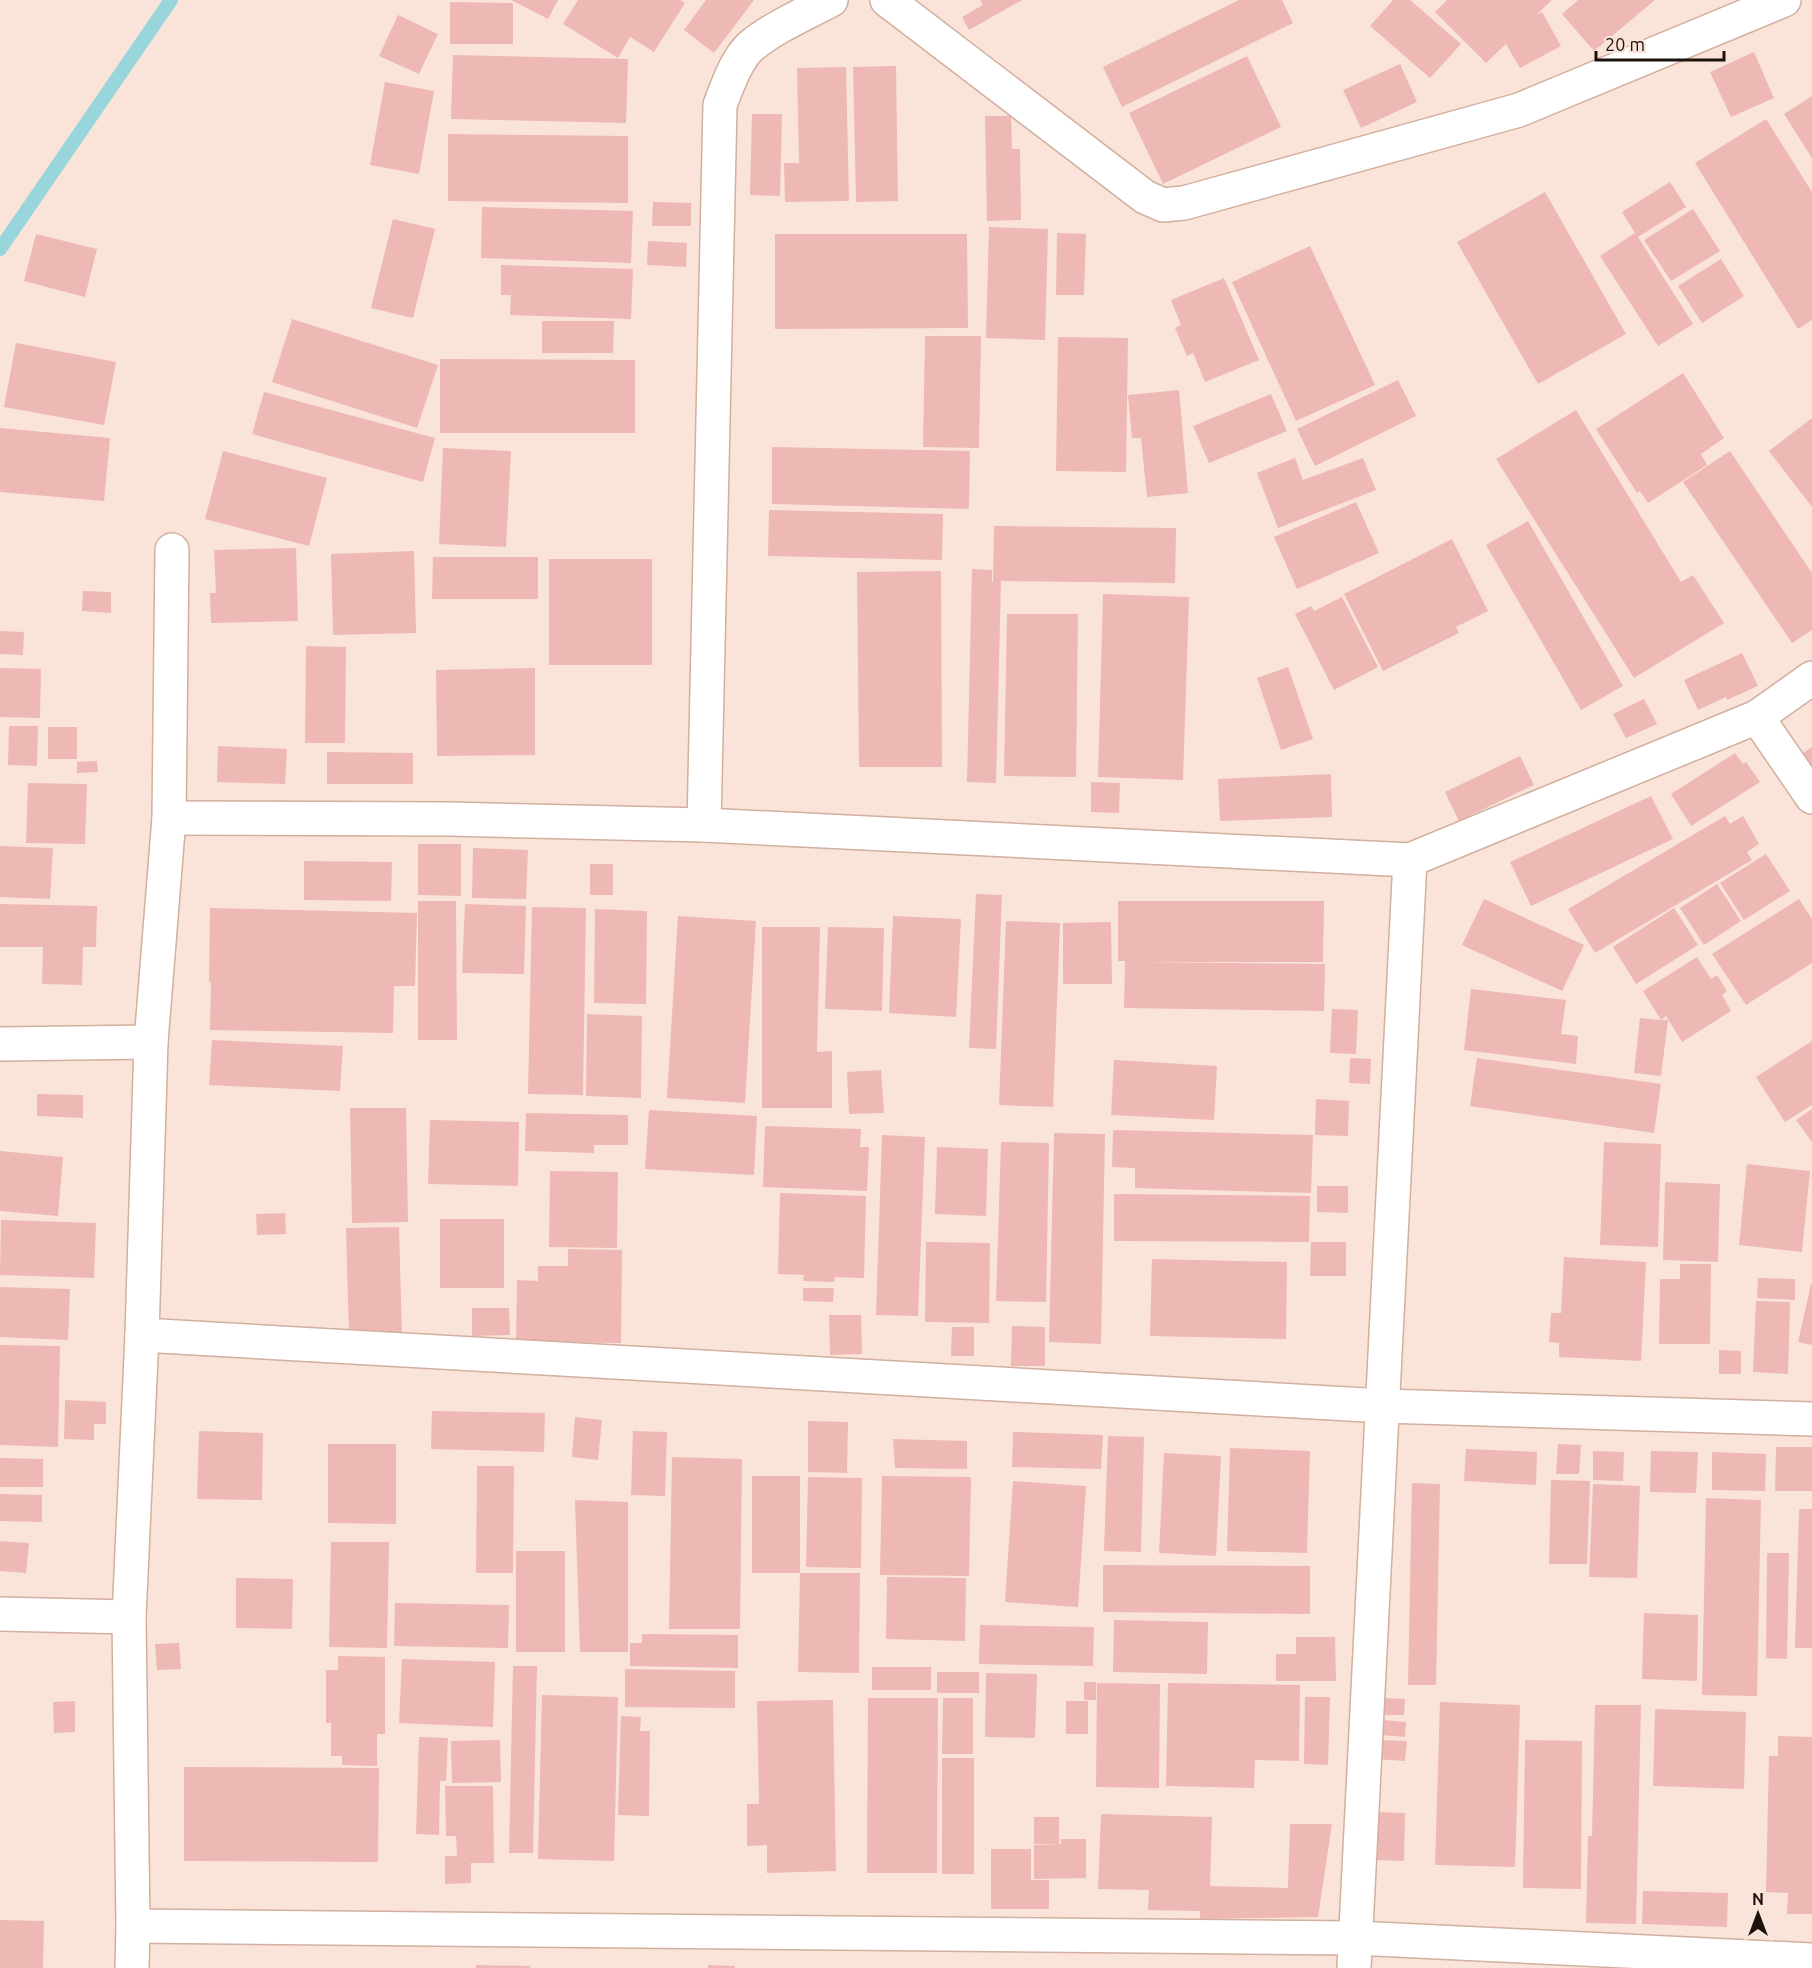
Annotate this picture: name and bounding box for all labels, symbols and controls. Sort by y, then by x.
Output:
scale bar [1596,24,1724,62]
text: 20 m [1605,34,1645,54]
north arrow [1728,1884,1788,1944]
text: N [1752,1890,1764,1908]

